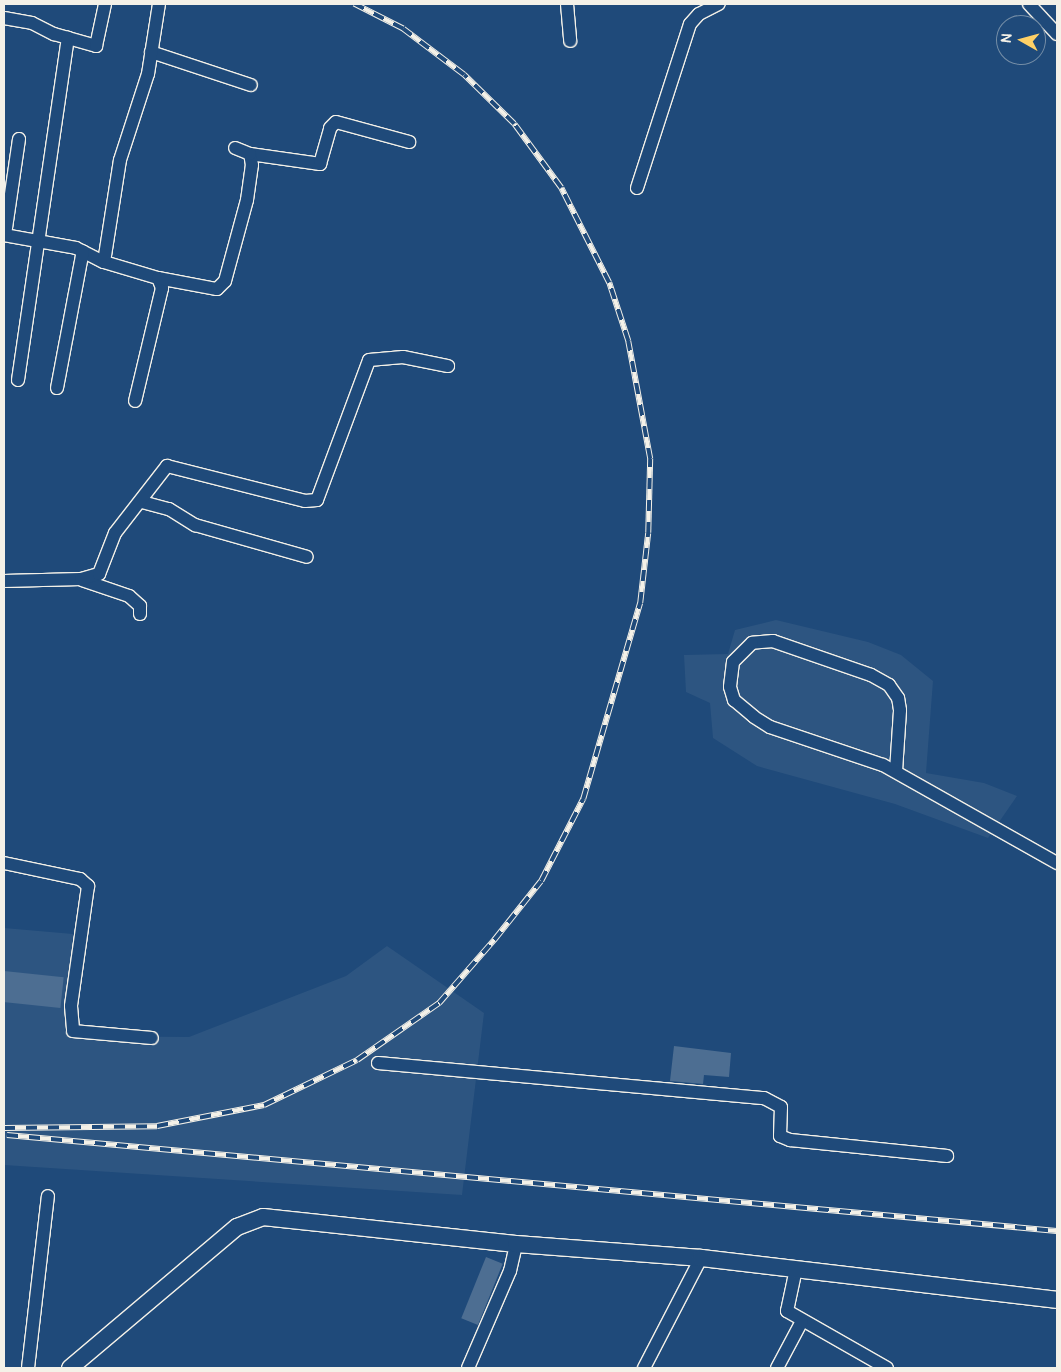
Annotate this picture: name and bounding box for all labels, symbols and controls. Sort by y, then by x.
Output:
north arrow [996,15,1046,65]
text: N [998,32,1016,44]

